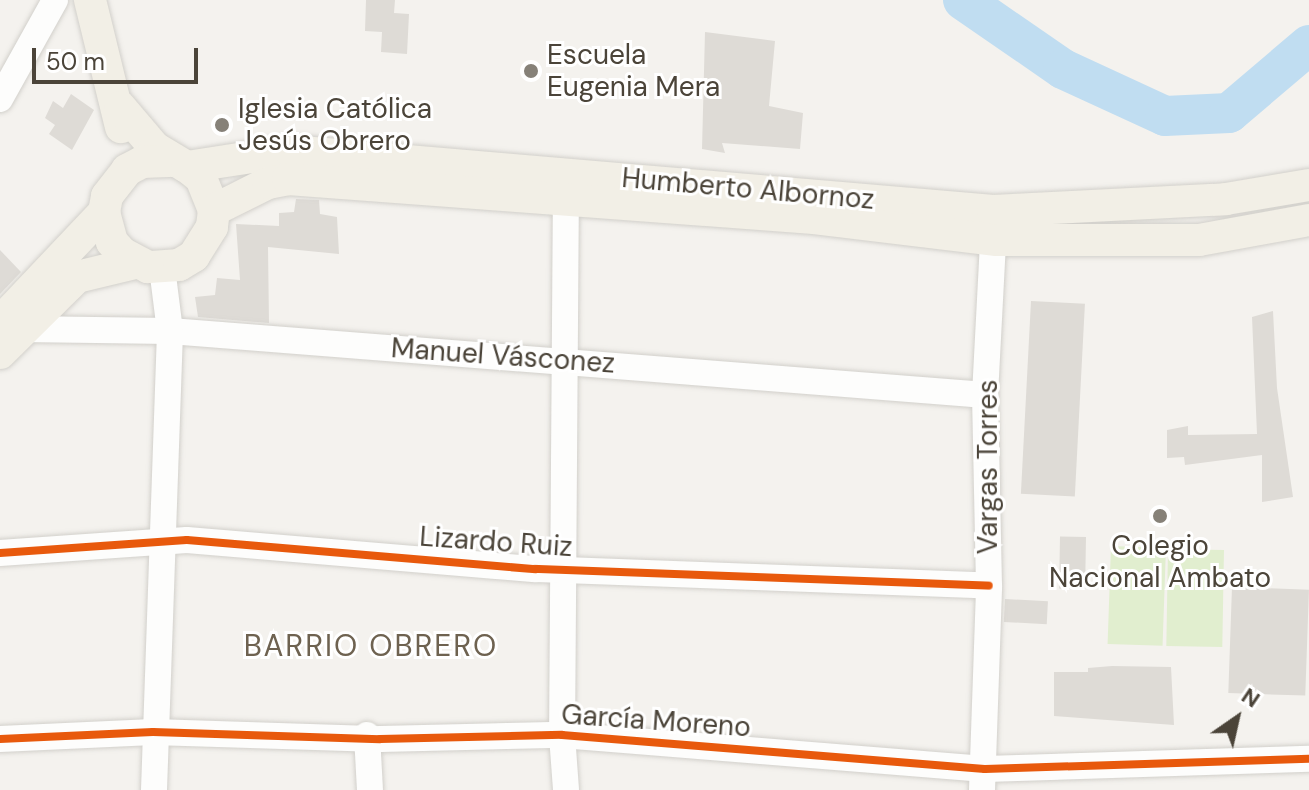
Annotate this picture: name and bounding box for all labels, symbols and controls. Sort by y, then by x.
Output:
scale bar [36,32,202,82]
place label: Escuela Eugenia Mera [547,38,720,104]
text: 50 m [46,46,105,77]
marker: Escuela Eugenia Mera [522,62,540,80]
place label: Iglesia Católica Jesús Obrero [238,92,432,158]
marker: Iglesia Católica Jesús Obrero [213,116,231,134]
street label: Humberto Albornoz [620,161,876,217]
street label: Manuel Vásconez [390,331,616,381]
street label: Vargas Torres [971,380,1005,554]
marker: Colegio Nacional Ambato [1151,507,1169,525]
street label: Lizardo Ruiz [418,520,574,564]
place label: Colegio Nacional Ambato [1049,529,1271,595]
district label: BARRIO OBRERO [244,628,498,664]
north arrow [1197,678,1277,758]
text: N [1236,681,1265,714]
street label: García Moreno [560,698,752,744]

